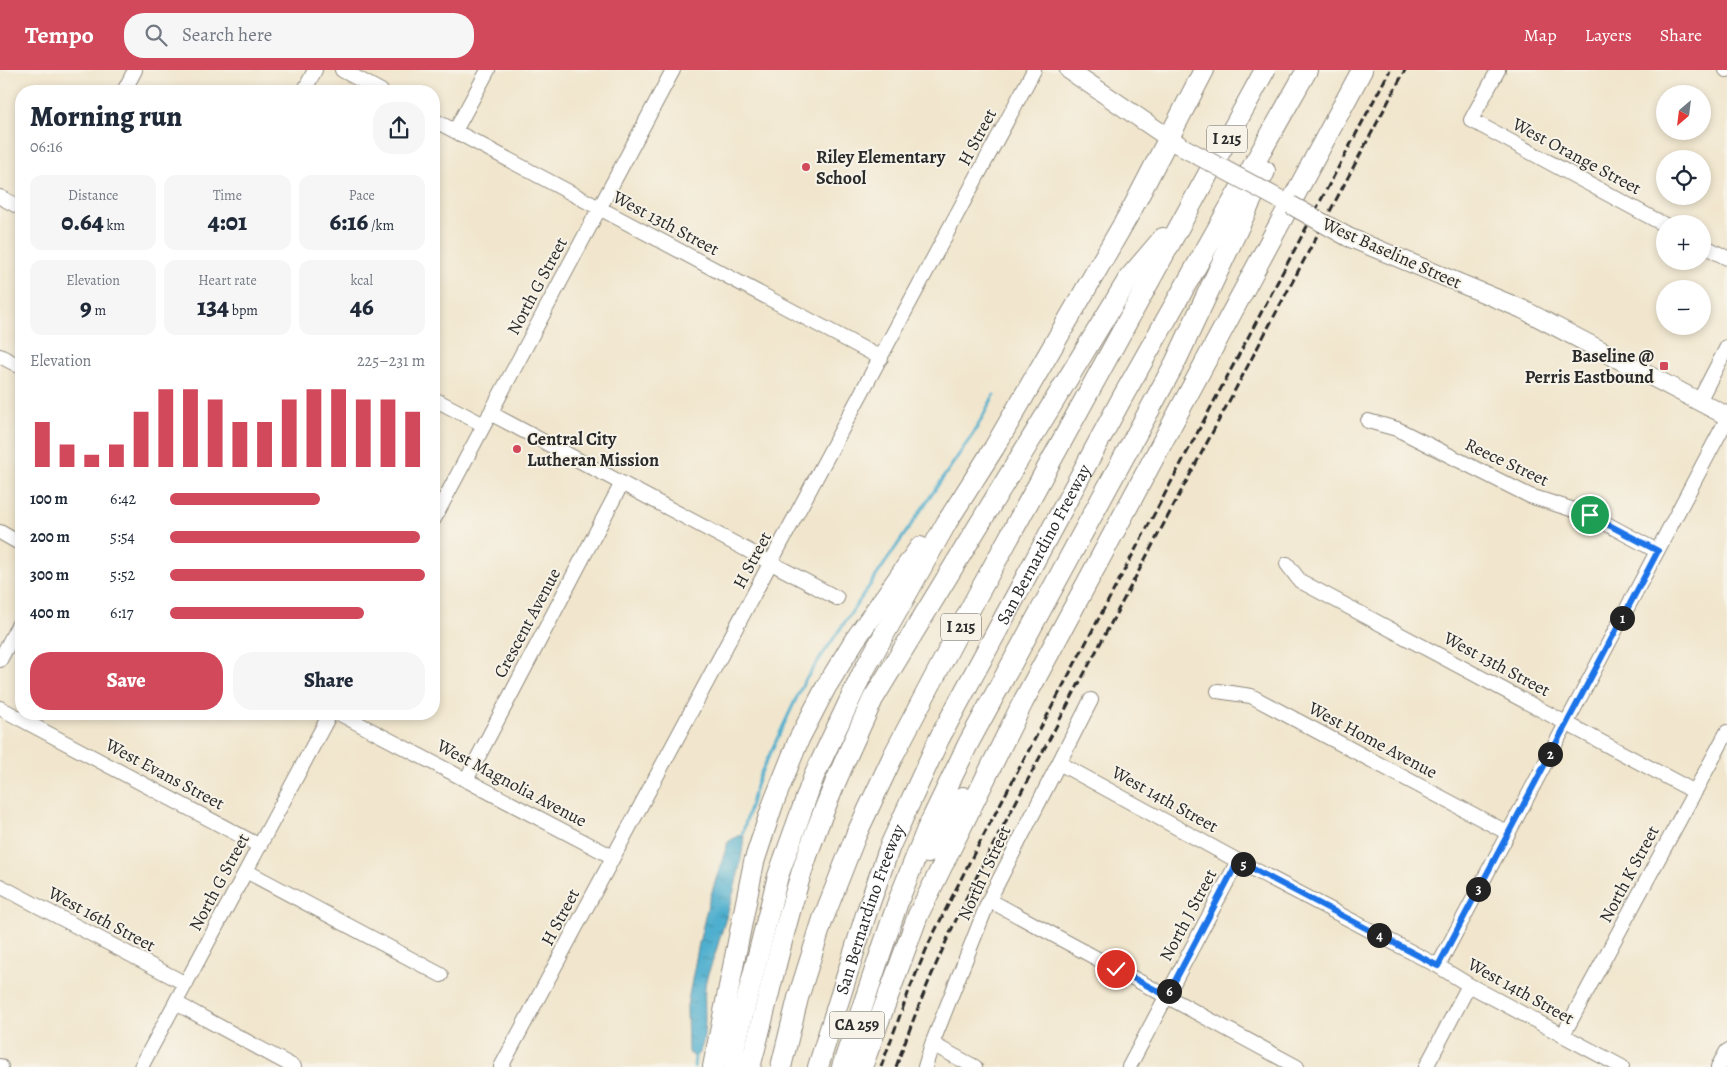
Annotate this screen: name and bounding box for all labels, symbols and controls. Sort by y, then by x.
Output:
search box [124,13,474,58]
text: Tempo [25,19,94,51]
icon: search [142,21,170,49]
text: Search here [182,22,272,48]
text: Map [1524,23,1557,47]
text: Layers [1585,23,1632,47]
text: Share [1660,23,1702,47]
north arrow [1656,85,1711,140]
map controls [1656,85,1711,335]
text: Morning run [30,98,182,136]
button: share [373,102,425,154]
street label: H Street [952,104,1002,170]
street label: West Orange Street [1508,111,1646,200]
road number: I 215 [1207,126,1247,152]
text: 06:16 [30,136,63,158]
place label: Riley Elementary School [816,145,946,190]
button: locate [1656,150,1711,205]
marker: Riley Elementary School [800,161,812,173]
street label: West 13th Street [608,184,723,261]
text: Distance [68,186,118,205]
text: Time [213,186,242,205]
text: Pace [349,186,375,205]
text: 0.64 [61,205,104,239]
text: 4:01 [208,205,247,239]
text: 6:16 [330,205,368,239]
street label: West Baseline Street [1318,211,1465,294]
button: + [1656,215,1711,270]
text: km [104,216,125,235]
text: /km [368,216,394,235]
street label: North G Street [501,233,573,339]
text: Elevation [66,271,120,290]
text: Heart rate [198,271,257,290]
text: kcal [351,271,373,290]
button: − [1656,280,1711,335]
text: 9 [80,290,92,324]
text: 134 [197,290,229,324]
text: 46 [350,290,374,324]
text: m [92,301,106,320]
text: bpm [229,301,258,320]
place label: Baseline @ Perris Eastbound [1525,344,1654,389]
text: Elevation [30,350,91,372]
text: 225–231 m [357,350,425,372]
marker: Baseline @ Perris Eastbound [1658,360,1670,372]
place label: Central City Lutheran Mission [527,427,659,472]
street label: Reece Street [1461,432,1553,492]
marker: Central City Lutheran Mission [511,443,523,455]
street label: San Bernardino Freeway [991,459,1097,629]
text: 100 m [30,488,68,510]
text: 6:42 [110,488,136,510]
pin [1569,494,1611,536]
icon: arrive [1576,501,1604,529]
text: 200 m [30,526,70,548]
text: 5:54 [110,526,135,548]
street label: H Street [727,527,777,593]
text: 300 m [30,564,69,586]
text: 5:52 [110,564,135,586]
street label: Crescent Avenue [488,564,566,682]
text: 400 m [30,602,70,624]
text: 6:17 [110,602,133,624]
pin: 1 [1610,606,1634,630]
text: 1 [1620,609,1625,628]
road number: I 215 [941,614,981,640]
street label: West 13th Street [1439,625,1554,702]
button: Save [30,652,223,710]
button: Share [233,652,425,710]
street label: West Home Avenue [1304,695,1442,784]
street label: West Evans Street [100,732,229,815]
street label: West Magnolia Avenue [432,733,591,833]
pin: 2 [1538,742,1562,766]
text: 2 [1547,745,1554,764]
street label: West 14th Street [1107,759,1222,838]
street label: San Bernardino Freeway [829,819,911,998]
street label: North K Street [1593,821,1665,927]
street label: North I Street [952,822,1016,924]
street label: North G Street [183,829,255,935]
pin: 5 [1230,852,1256,876]
text: 5 [1241,855,1246,874]
street label: North J Street [1154,865,1222,965]
pin: 3 [1466,876,1490,902]
street label: West 16th Street [43,880,160,957]
text: 3 [1475,880,1482,899]
street label: H Street [535,884,585,950]
pin: 4 [1366,922,1392,948]
text: 4 [1376,926,1383,945]
pin [1095,948,1137,990]
street label: West 14th Street [1463,951,1578,1030]
icon: check [1102,955,1130,983]
pin: 6 [1156,978,1182,1004]
text: 6 [1166,982,1173,1001]
road number: CA 259 [830,1012,884,1038]

